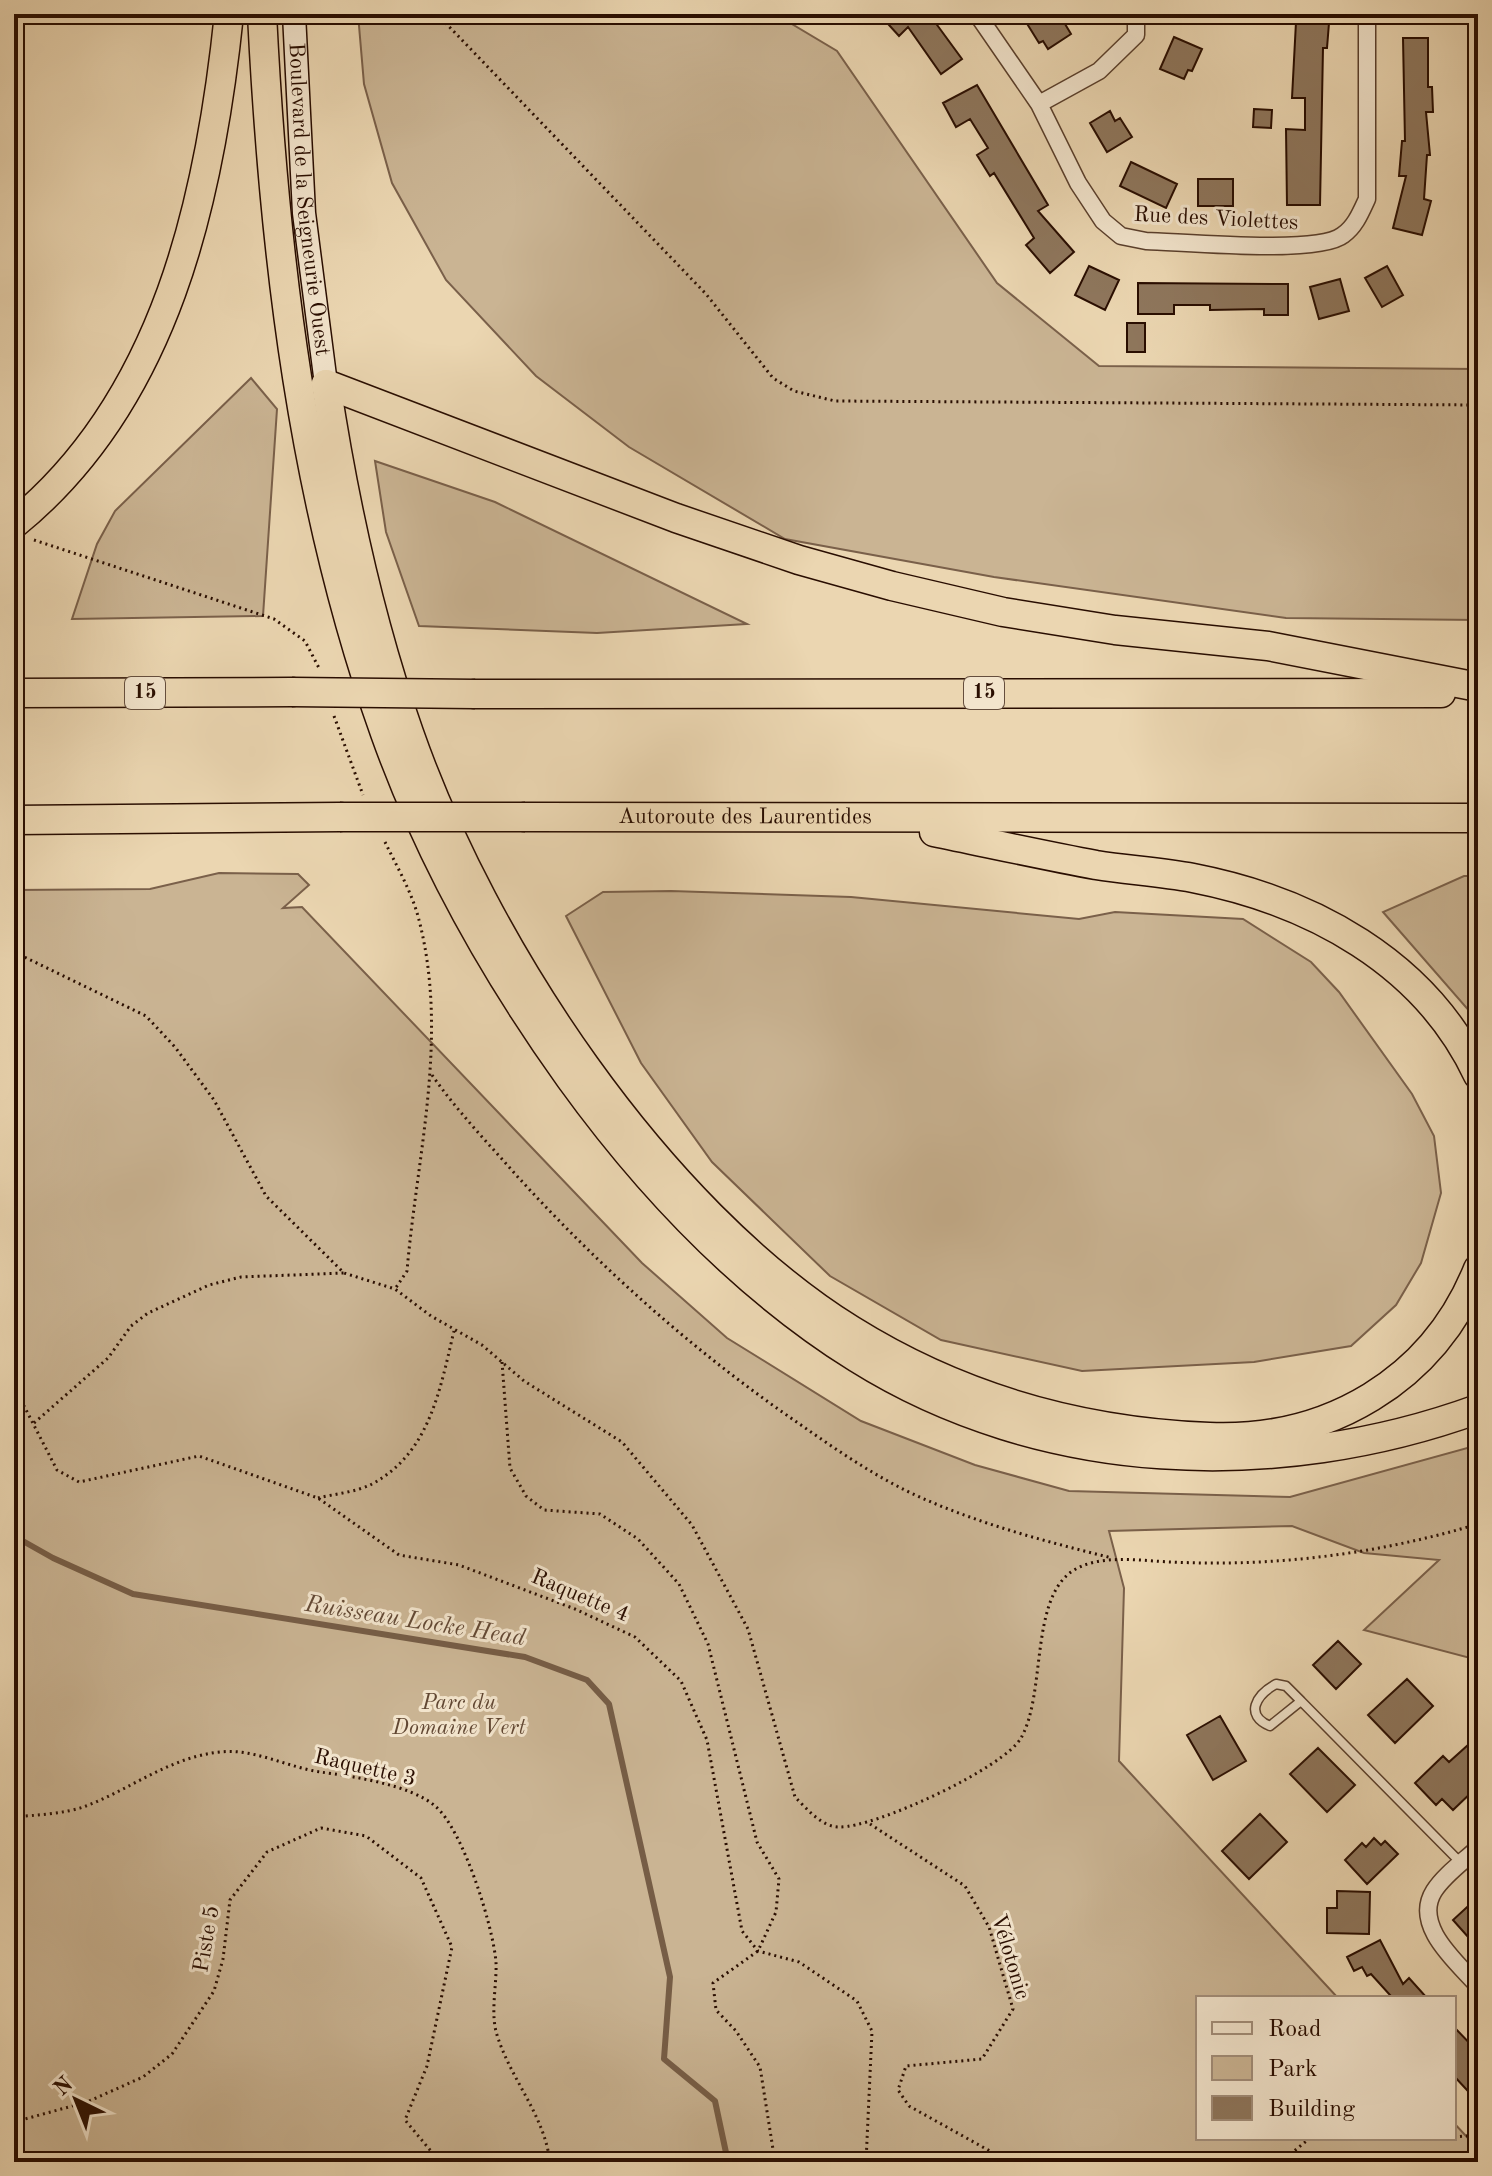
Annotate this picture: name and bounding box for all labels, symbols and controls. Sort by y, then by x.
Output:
street label: Boulevard de la Seigneurie Ouest [284,42,333,357]
street label: Rue des Violettes [1133,204,1299,234]
road number: 15 [125,677,165,709]
road number: 15 [964,677,1004,709]
street label: Autoroute des Laurentides [618,806,872,828]
street label: Raquette 4 [528,1566,632,1626]
water label: Ruisseau Locke Head [302,1593,527,1651]
park label: Parc du Domaine Vert [391,1692,527,1739]
street label: Raquette 3 [312,1746,418,1790]
street label: Piste 5 [190,1904,224,1974]
street label: Vélotonic [987,1912,1033,2002]
legend [1196,1996,1456,2140]
text: Road [1268,2018,1321,2042]
text: Park [1268,2058,1317,2082]
north arrow [36,2060,116,2140]
text: N [50,2073,78,2101]
text: Building [1268,2098,1355,2122]

